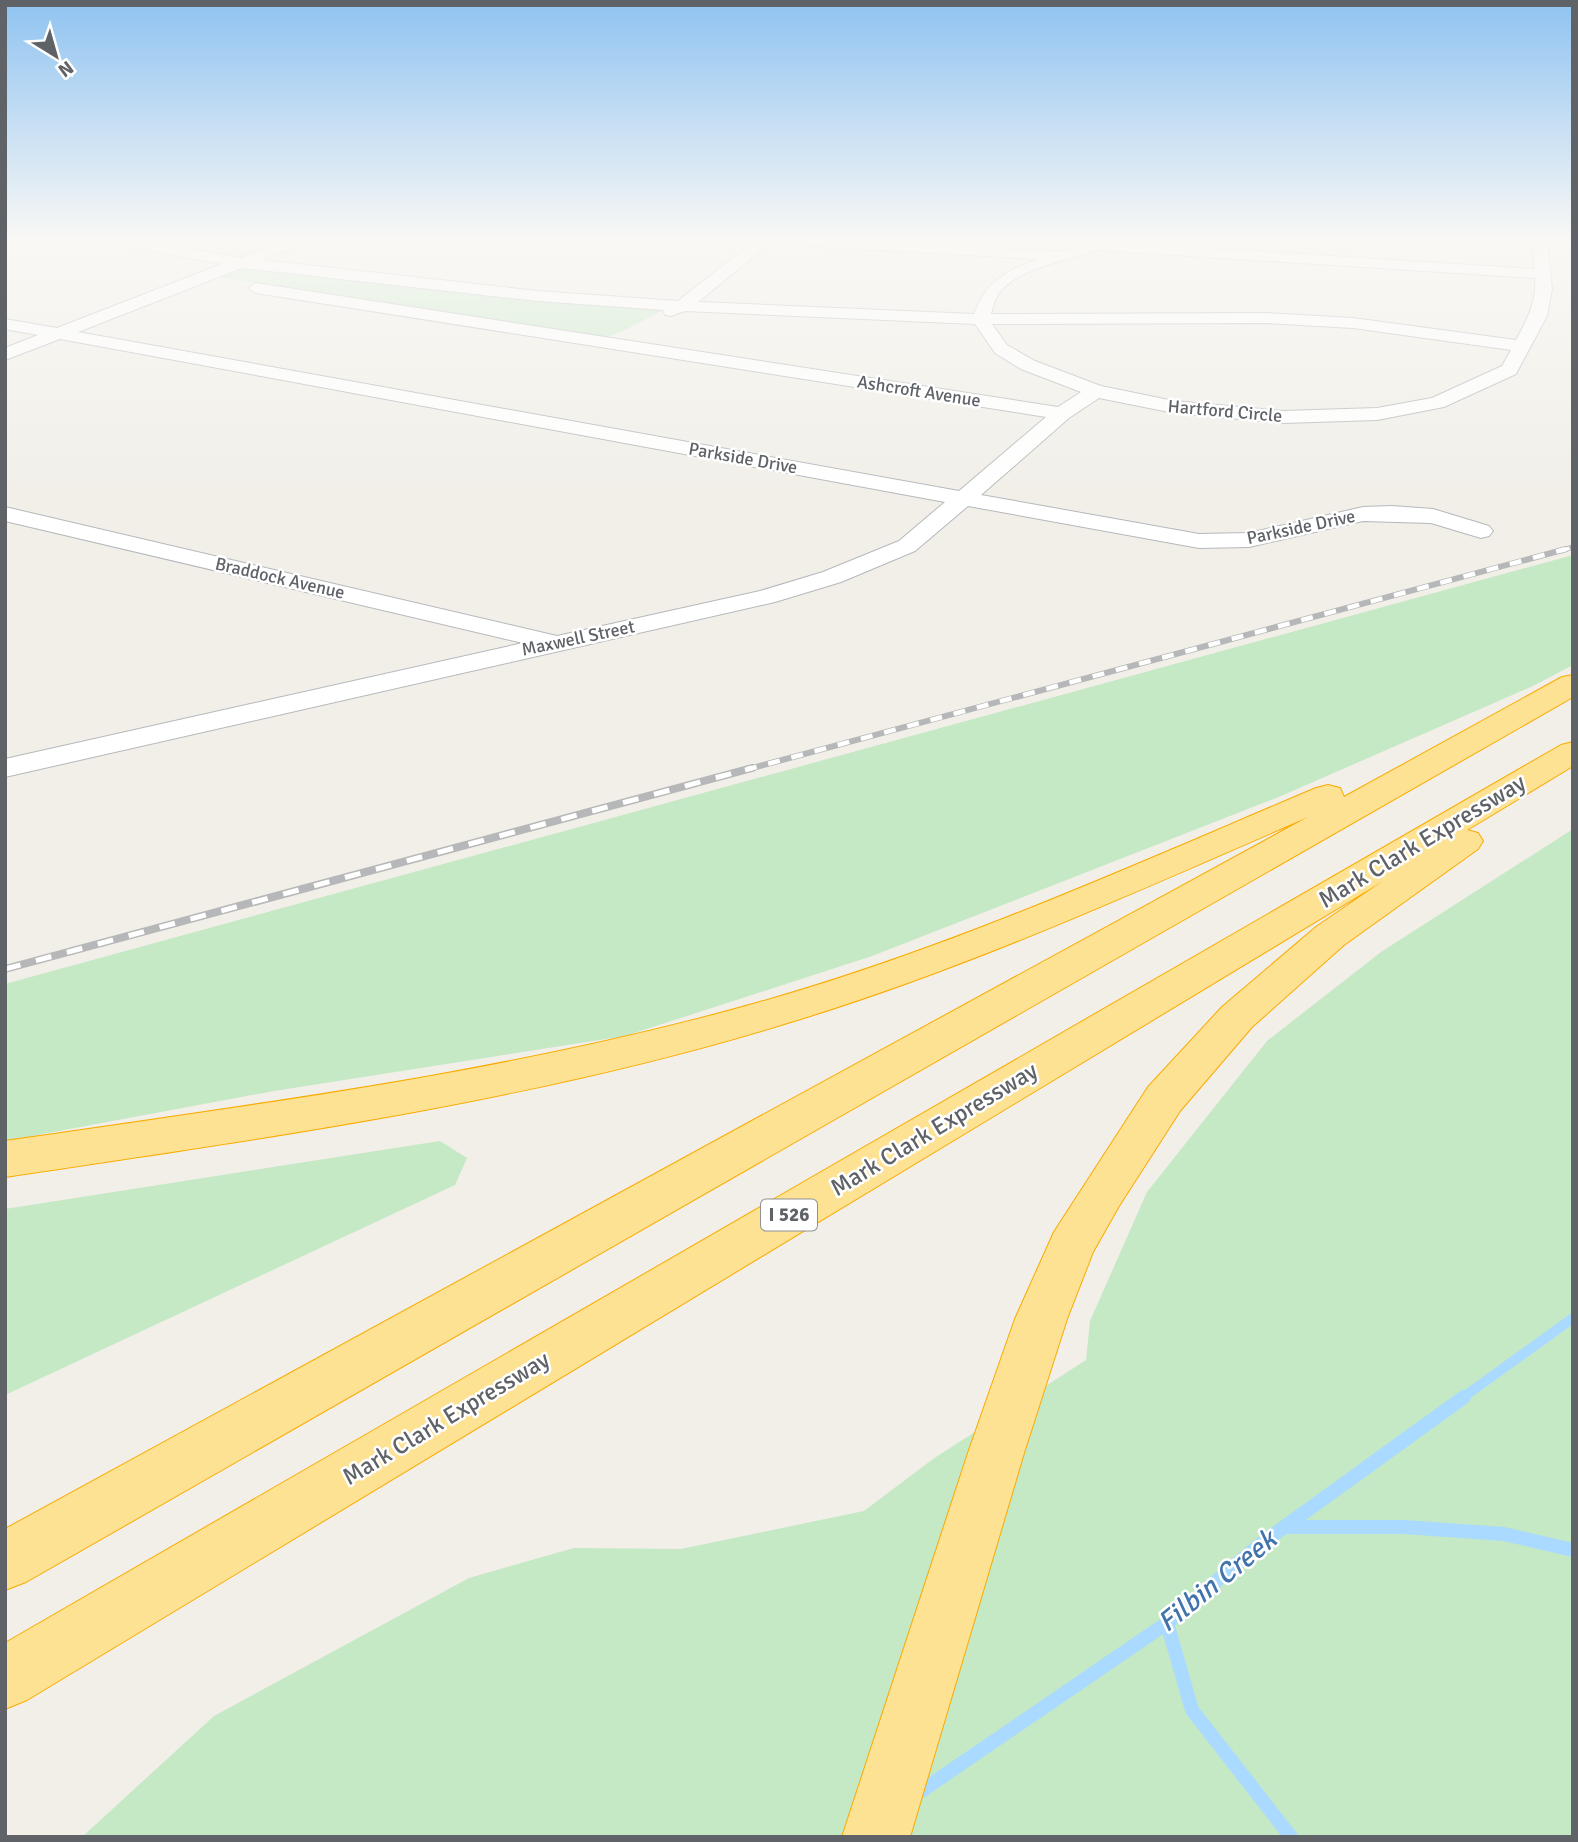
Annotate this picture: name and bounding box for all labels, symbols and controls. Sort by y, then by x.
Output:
north arrow [21,21,91,91]
text: N [53,55,78,82]
street label: Ashcroft Avenue [856,370,982,412]
street label: Hartford Circle [1167,395,1283,427]
street label: Parkside Drive [687,438,799,478]
street label: Parkside Drive [1245,505,1357,549]
street label: Braddock Avenue [213,552,347,604]
street label: Maxwell Street [519,615,637,661]
street label: Mark Clark Expressway [1313,767,1531,915]
street label: Mark Clark Expressway [825,1055,1043,1203]
road number: I 526 [761,1200,817,1231]
street label: Mark Clark Expressway [337,1344,555,1492]
water label: Filbin Creek [1151,1521,1286,1639]

